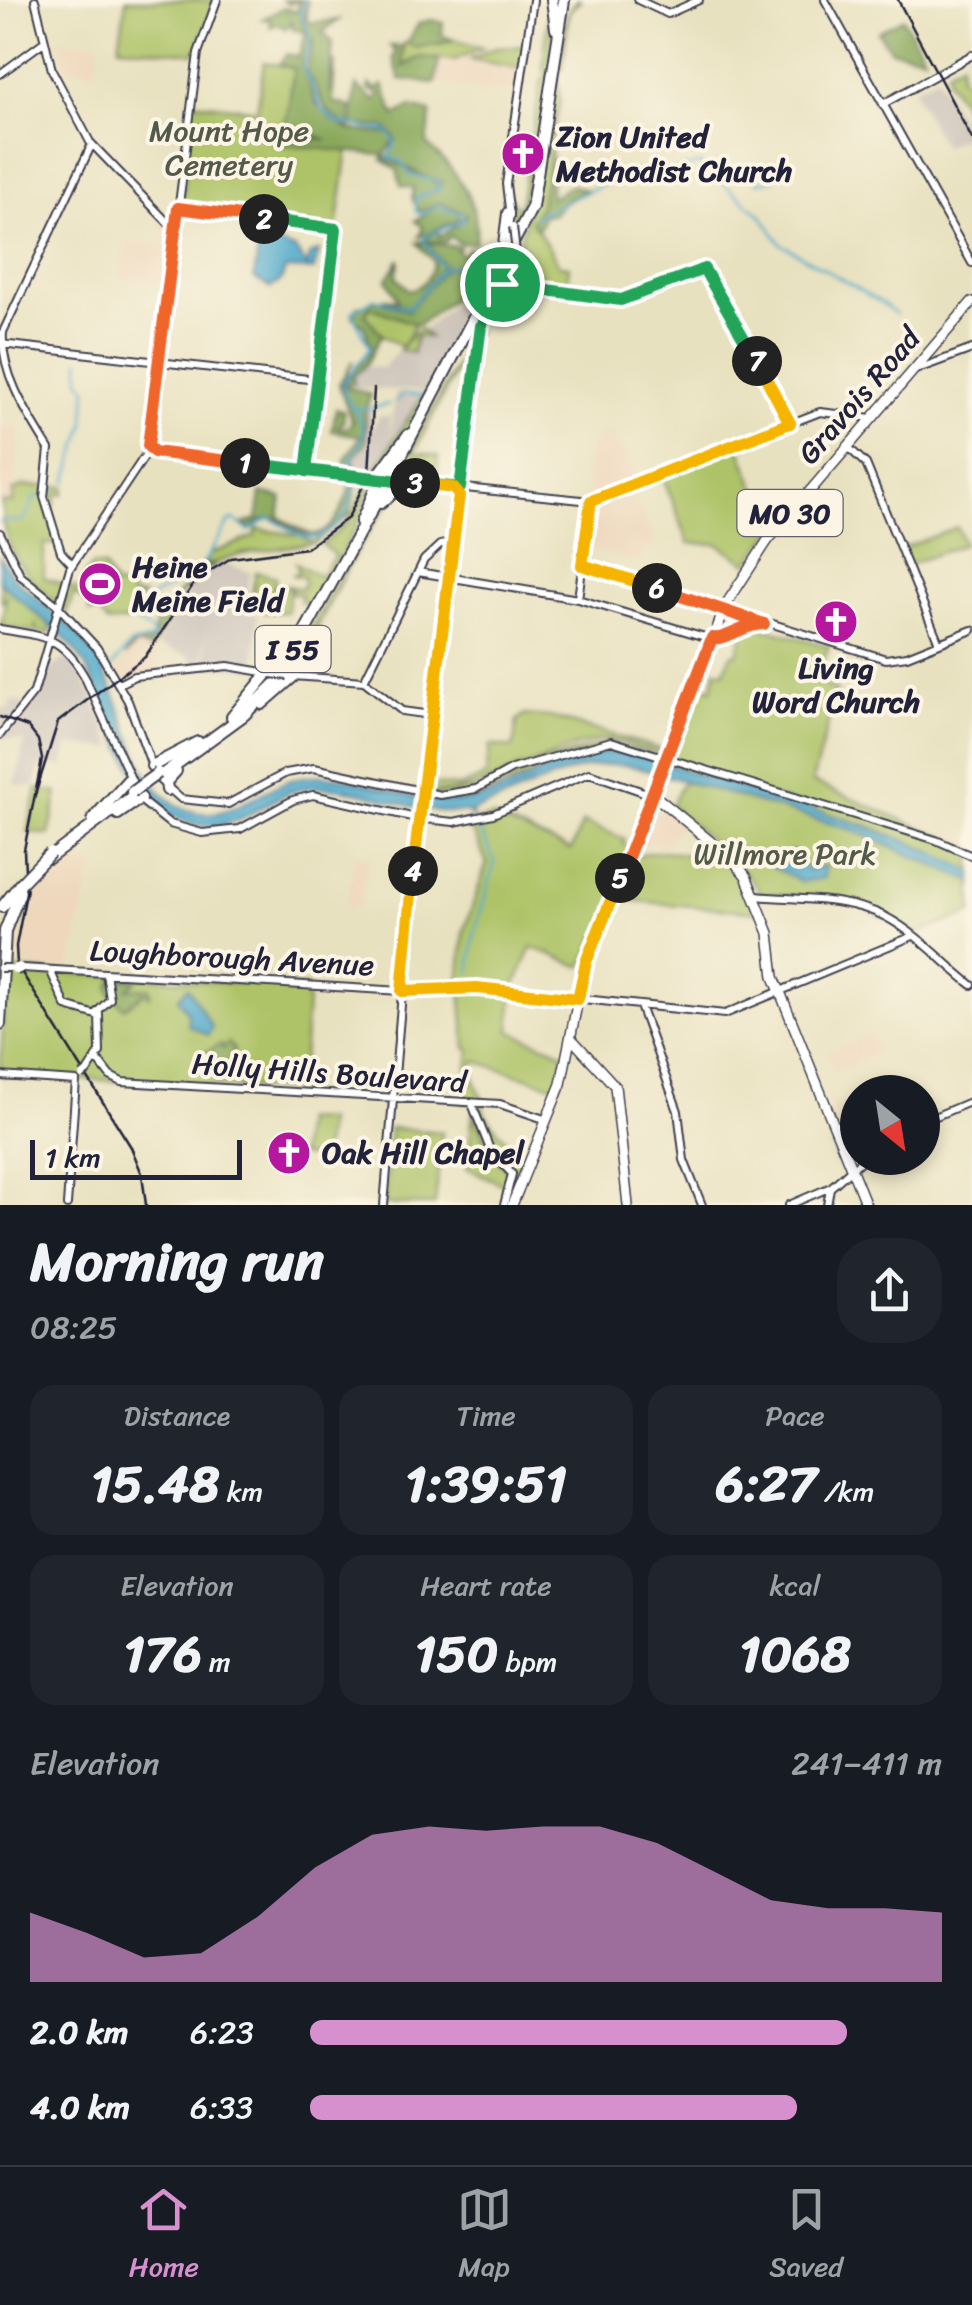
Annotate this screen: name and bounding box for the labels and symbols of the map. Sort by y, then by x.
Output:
park label: Mount Hope Cemetery [149,104,309,192]
place label: Zion United Methodist Church [555,110,793,198]
church icon: Zion United Methodist Church [500,131,546,177]
pin: 2 [239,194,289,244]
pin [460,242,545,327]
street label: Gravois Road [784,313,936,477]
pin: 7 [732,336,782,386]
pin: 1 [220,438,270,488]
pin: 3 [390,458,440,508]
road number: MO 30 [738,490,842,536]
place label: Heine Meine Field [131,540,285,628]
sports icon: Heine Meine Field [77,561,123,607]
pin: 6 [632,563,682,613]
church icon: Living Word Church [813,599,859,645]
road number: I 55 [256,626,330,672]
place label: Living Word Church [752,641,920,729]
park label: Willmore Park [694,827,876,881]
pin: 4 [388,846,438,896]
pin: 5 [595,853,645,903]
street label: Loughborough Avenue [88,924,376,992]
street label: Holly Hills Boulevard [190,1036,470,1110]
north arrow [840,1075,940,1175]
place label: Oak Hill Chapel [322,1126,525,1180]
church icon: Oak Hill Chapel [266,1130,312,1176]
scale bar [30,1135,242,1180]

